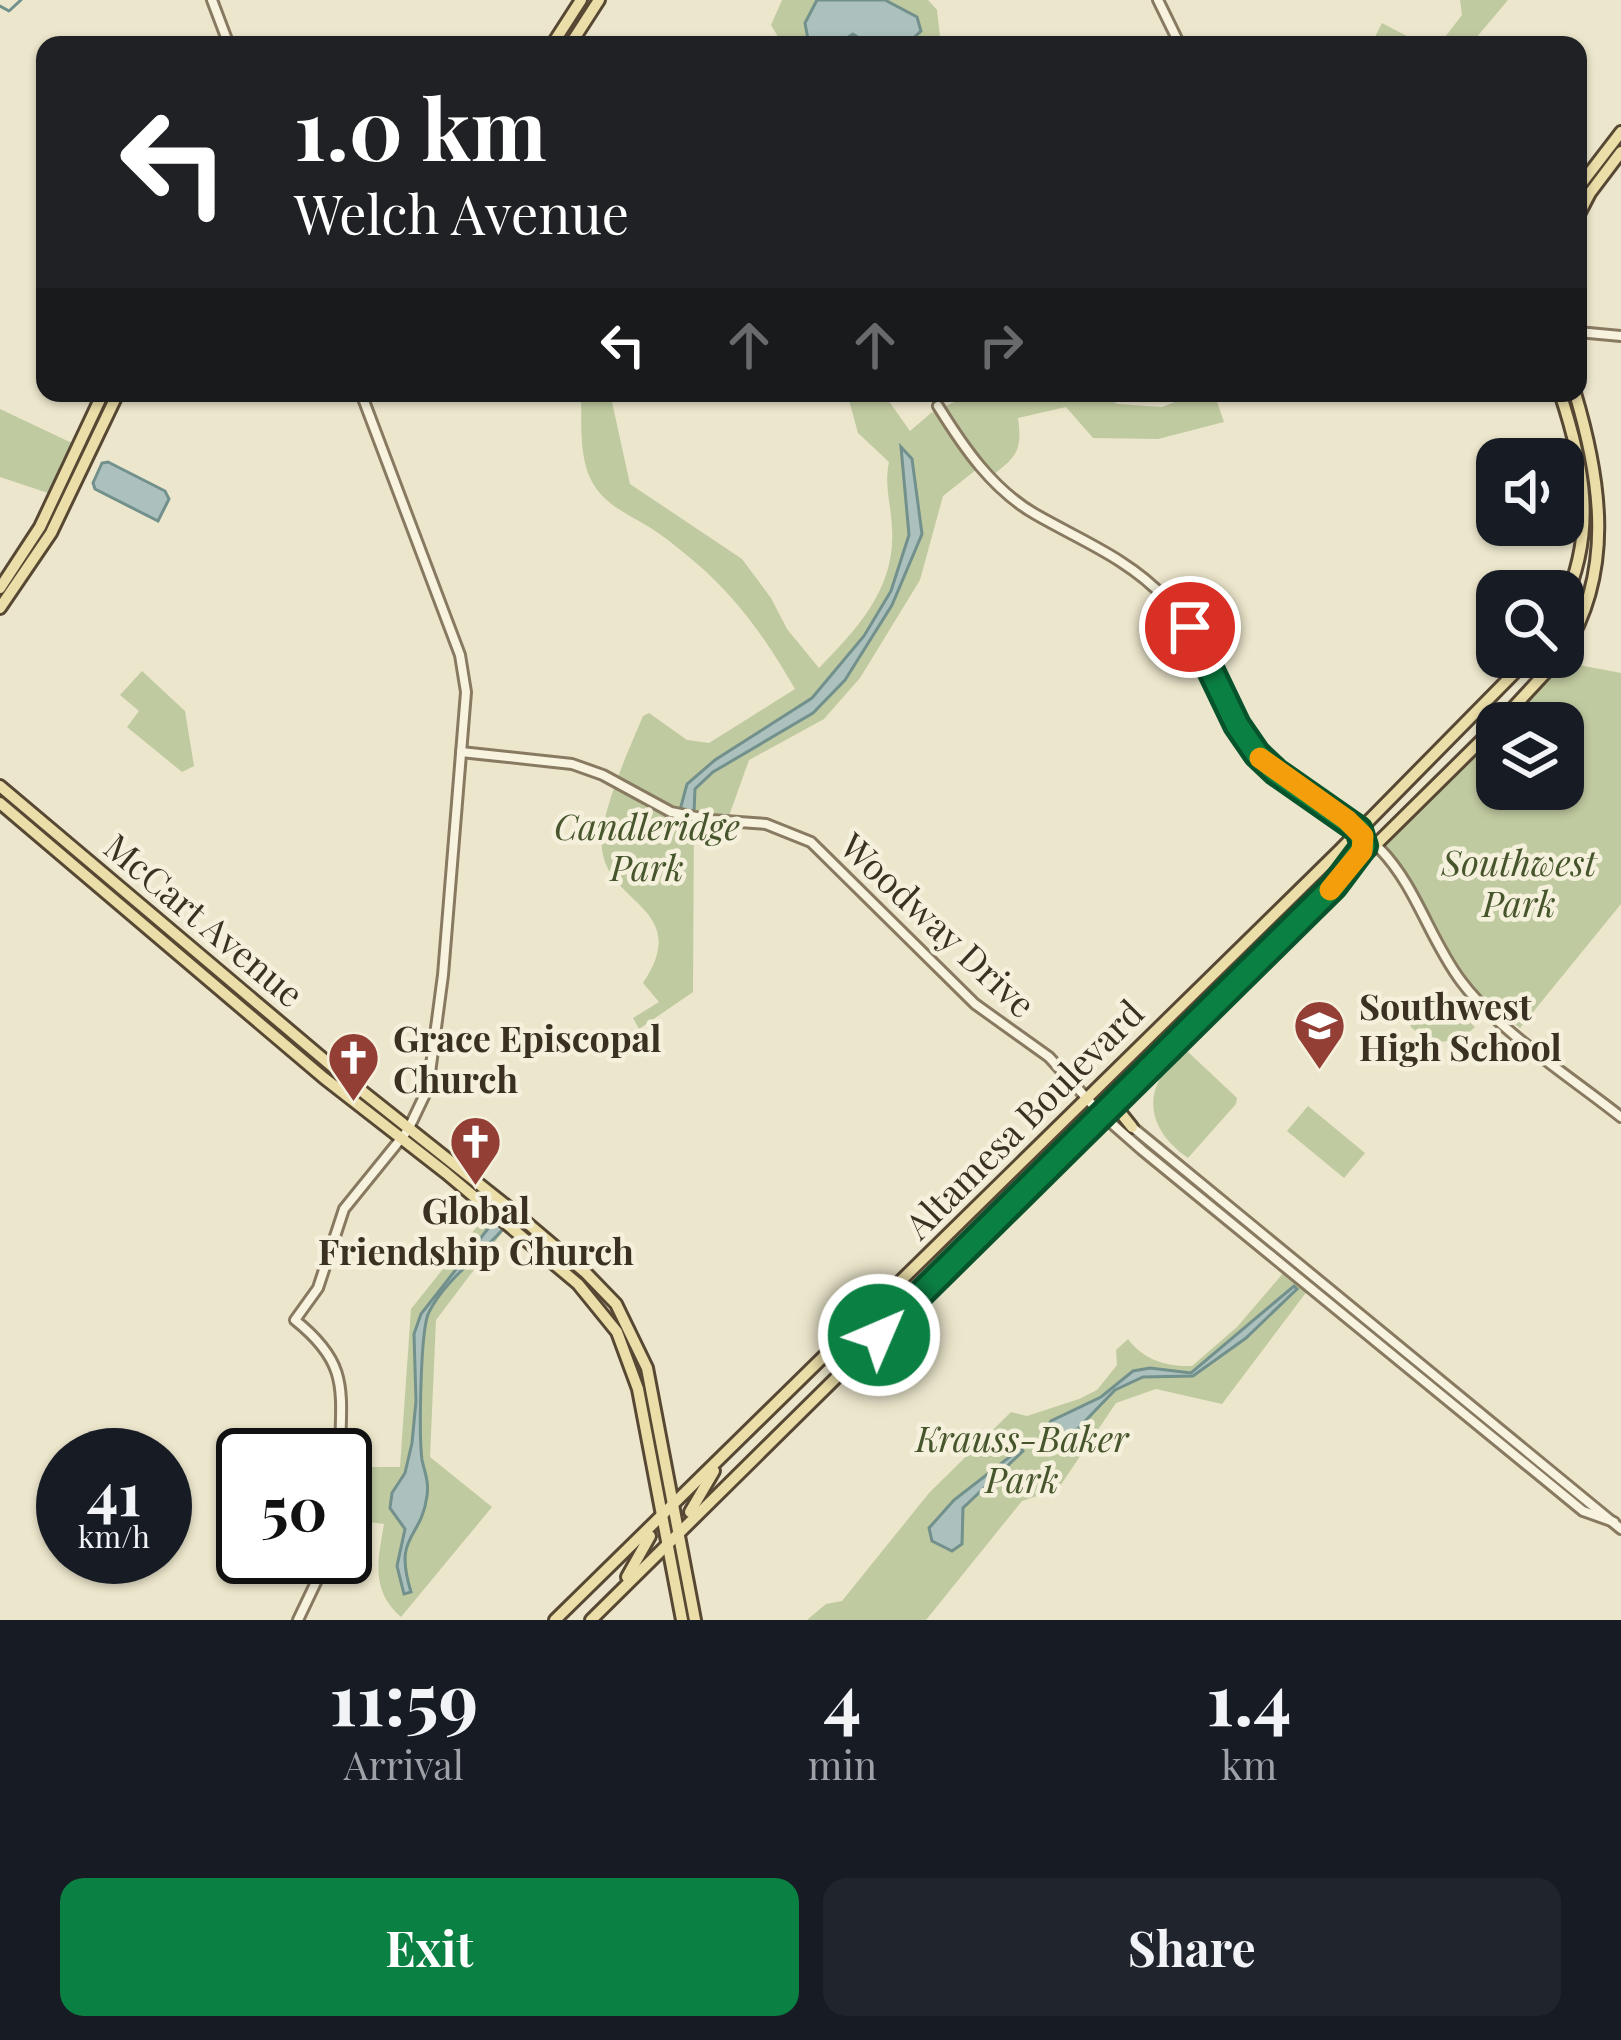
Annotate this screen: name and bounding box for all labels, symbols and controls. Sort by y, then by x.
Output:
text: 1.0 km [294,70,547,182]
icon: left [96,84,252,240]
text: Welch Avenue [294,177,629,249]
icon: left [590,312,656,378]
icon: ahead [716,312,782,378]
icon: ahead [842,312,908,378]
icon: right [968,312,1034,378]
map controls [1476,438,1584,810]
button: sound [1476,438,1584,546]
button: search [1476,570,1584,678]
pin [1139,576,1241,678]
icon: arrive [1157,594,1223,660]
button: layers [1476,702,1584,810]
park label: Candleridge Park [554,801,740,890]
street label: Woodway Drive [830,821,1047,1027]
street label: McCart Avenue [96,822,314,1016]
park label: Southwest Park [1440,837,1599,926]
place label: Southwest High School [1359,981,1562,1070]
street label: Altamesa Boulevard [893,988,1153,1248]
school or university icon: Southwest High School [1292,998,1348,1072]
place label: Grace Episcopal Church [393,1013,661,1102]
church icon: Grace Episcopal Church [326,1030,382,1104]
church icon: Global Friendship Church [448,1113,504,1187]
place label: Global Friendship Church [318,1185,634,1274]
position arrow [816,1272,942,1398]
park label: Krauss-Baker Park [913,1413,1130,1502]
speed limit sign: 50 [216,1428,372,1584]
text: 41 [87,1451,141,1531]
text: km/h [78,1516,150,1556]
text: 11:59 [329,1648,478,1744]
text: 4 [823,1648,861,1744]
text: 1.4 [1207,1648,1292,1744]
text: Arrival [344,1738,464,1790]
text: min [808,1738,877,1790]
text: km [1221,1738,1277,1790]
button: Exit [60,1878,799,2016]
button: Share [823,1878,1561,2016]

